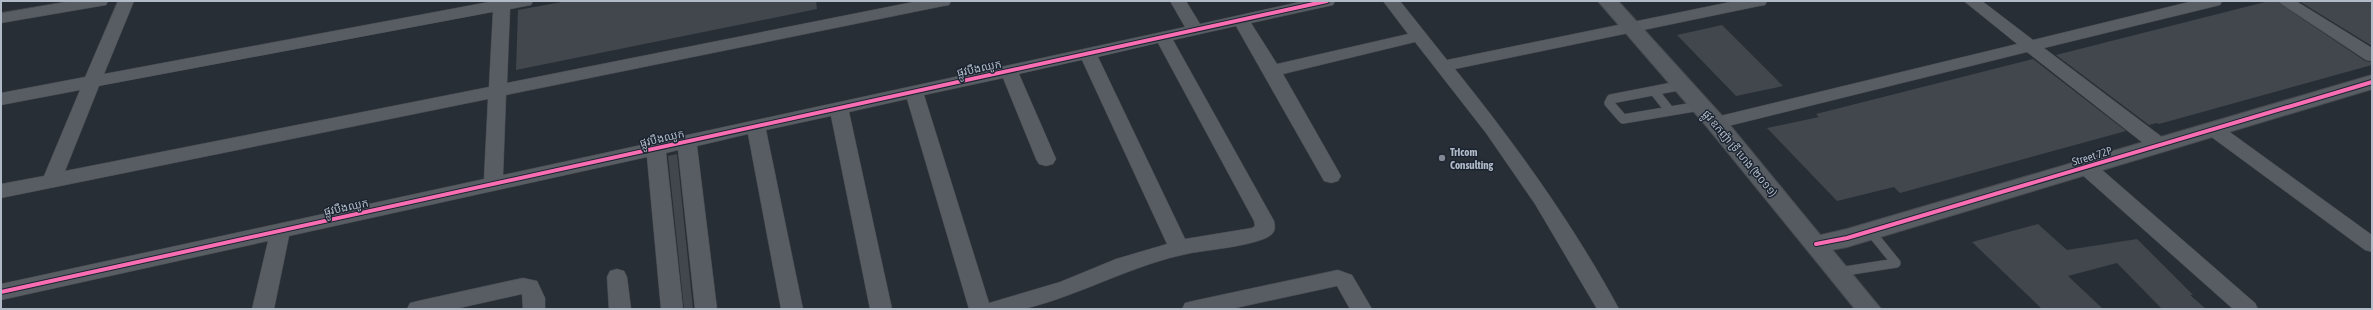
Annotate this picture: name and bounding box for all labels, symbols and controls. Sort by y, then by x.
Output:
street label: ផ្លូវបឹងឈូក [955,57,1003,83]
street label: ផ្លូវ ឧកញ៉ា ទ្រី ហេង (២០១១) [1697,107,1780,202]
street label: ផ្លូវបឹងឈូក [638,126,686,153]
street label: Street 72P [2070,144,2114,168]
place label: TrIcom Consulting [1450,146,1494,171]
marker: TrIcom Consulting [1437,153,1447,163]
street label: ផ្លូវបឹងឈូក [322,196,370,222]

